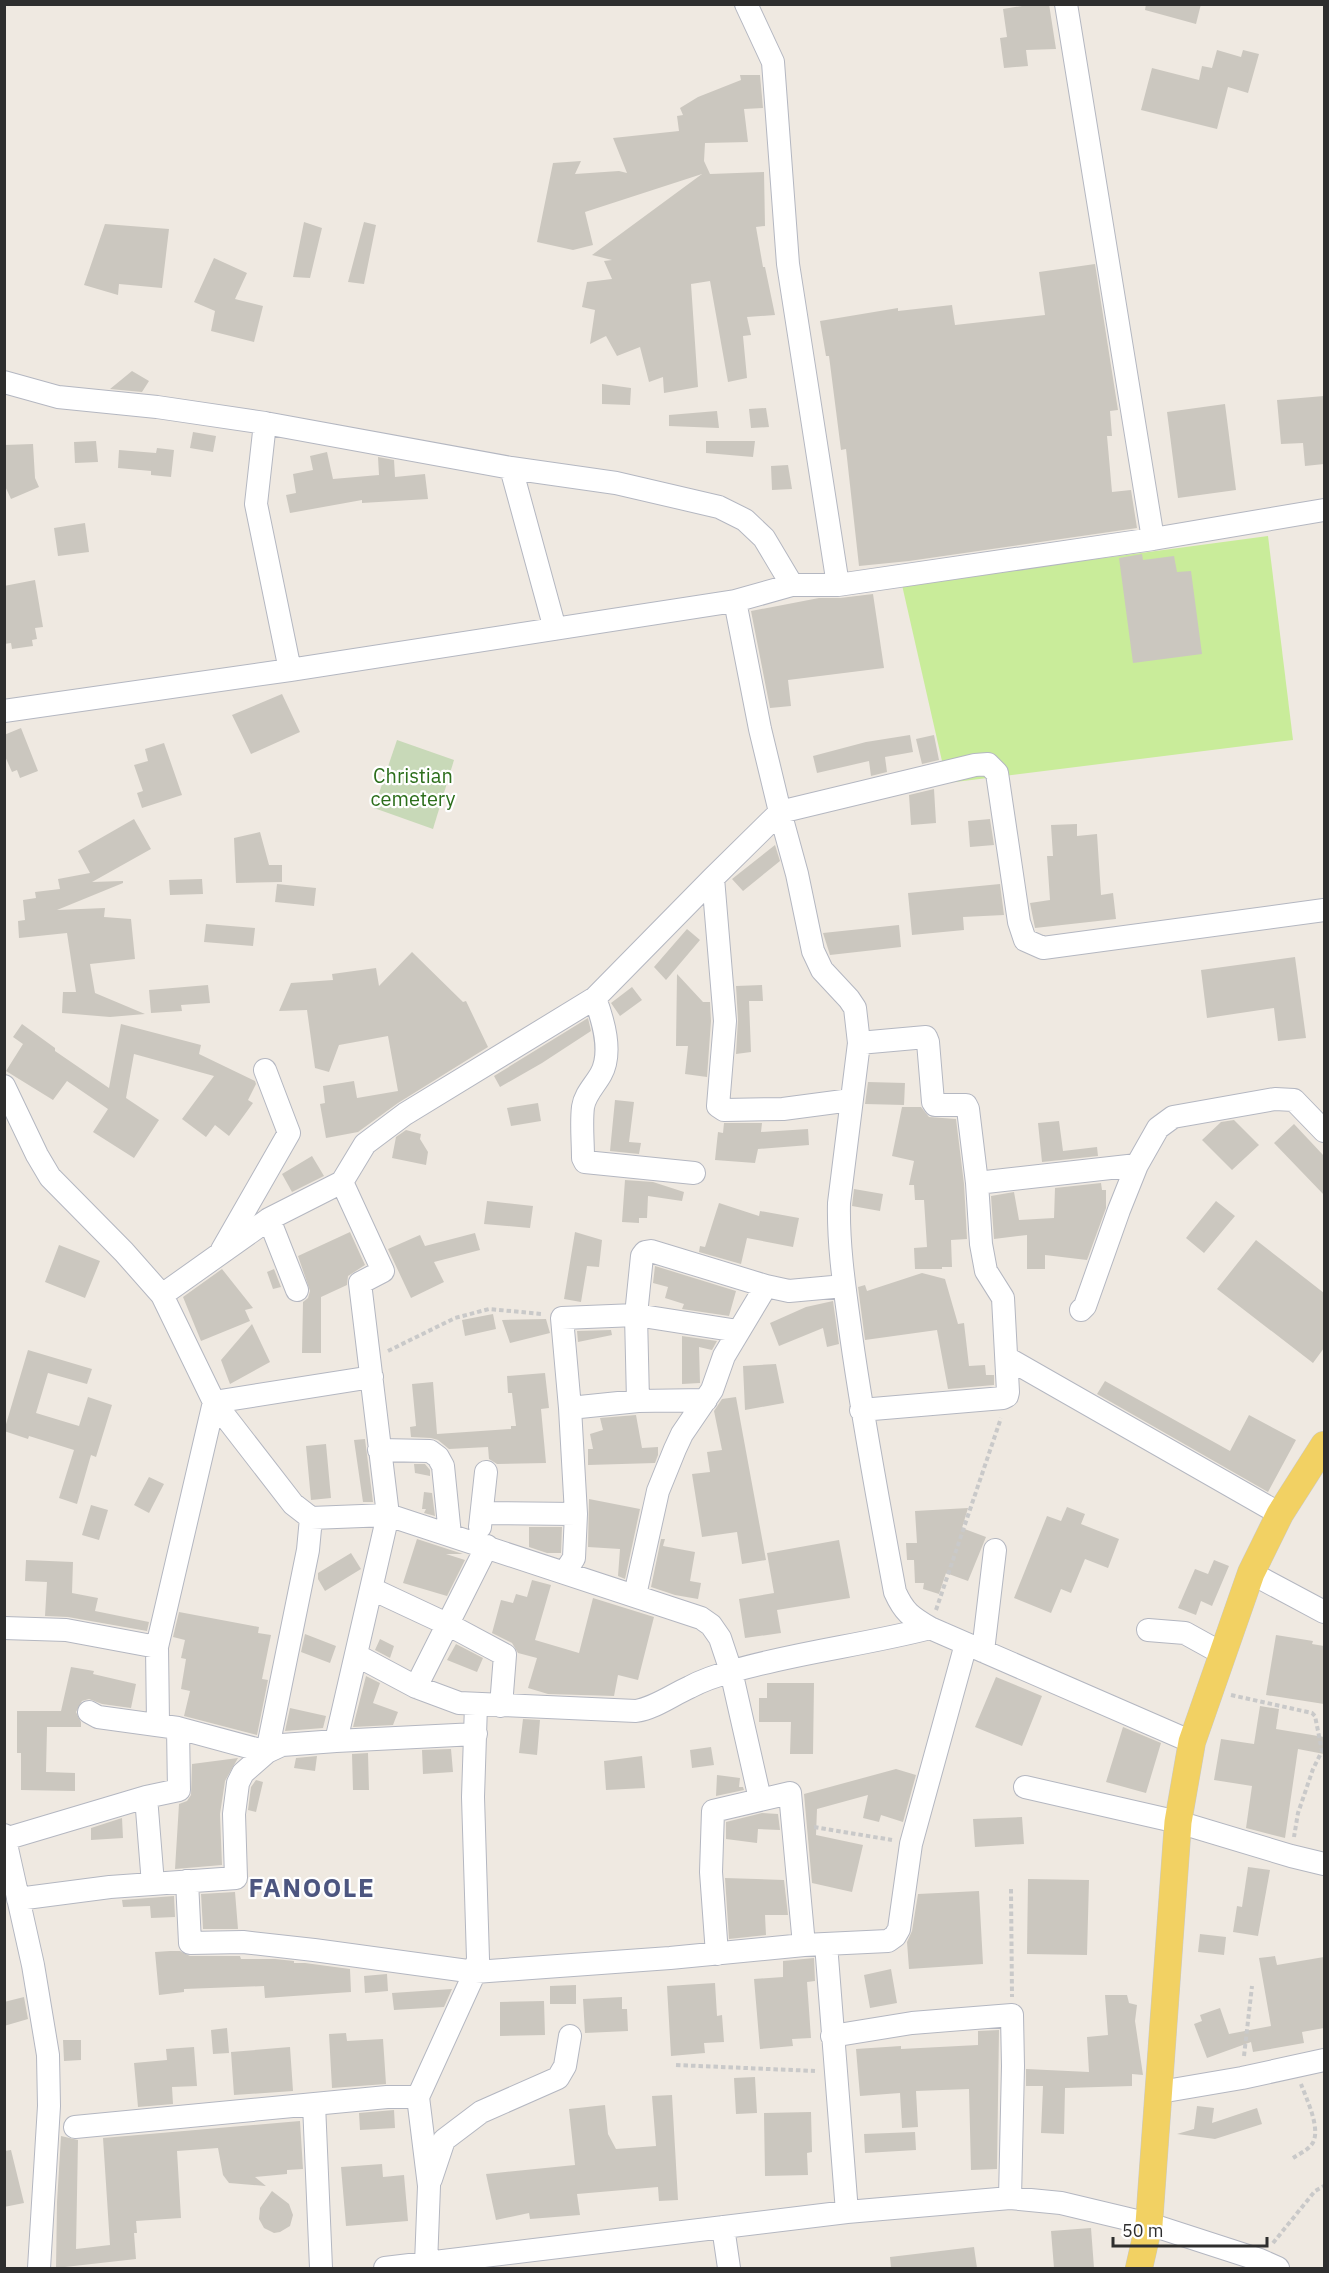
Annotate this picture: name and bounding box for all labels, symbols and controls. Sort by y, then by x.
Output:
park label: Christian cemetery [371,762,455,812]
district label: FANOOLE [249,1870,375,1904]
scale bar [1113,2210,1268,2248]
text: 50 m [1122,2219,1164,2242]

